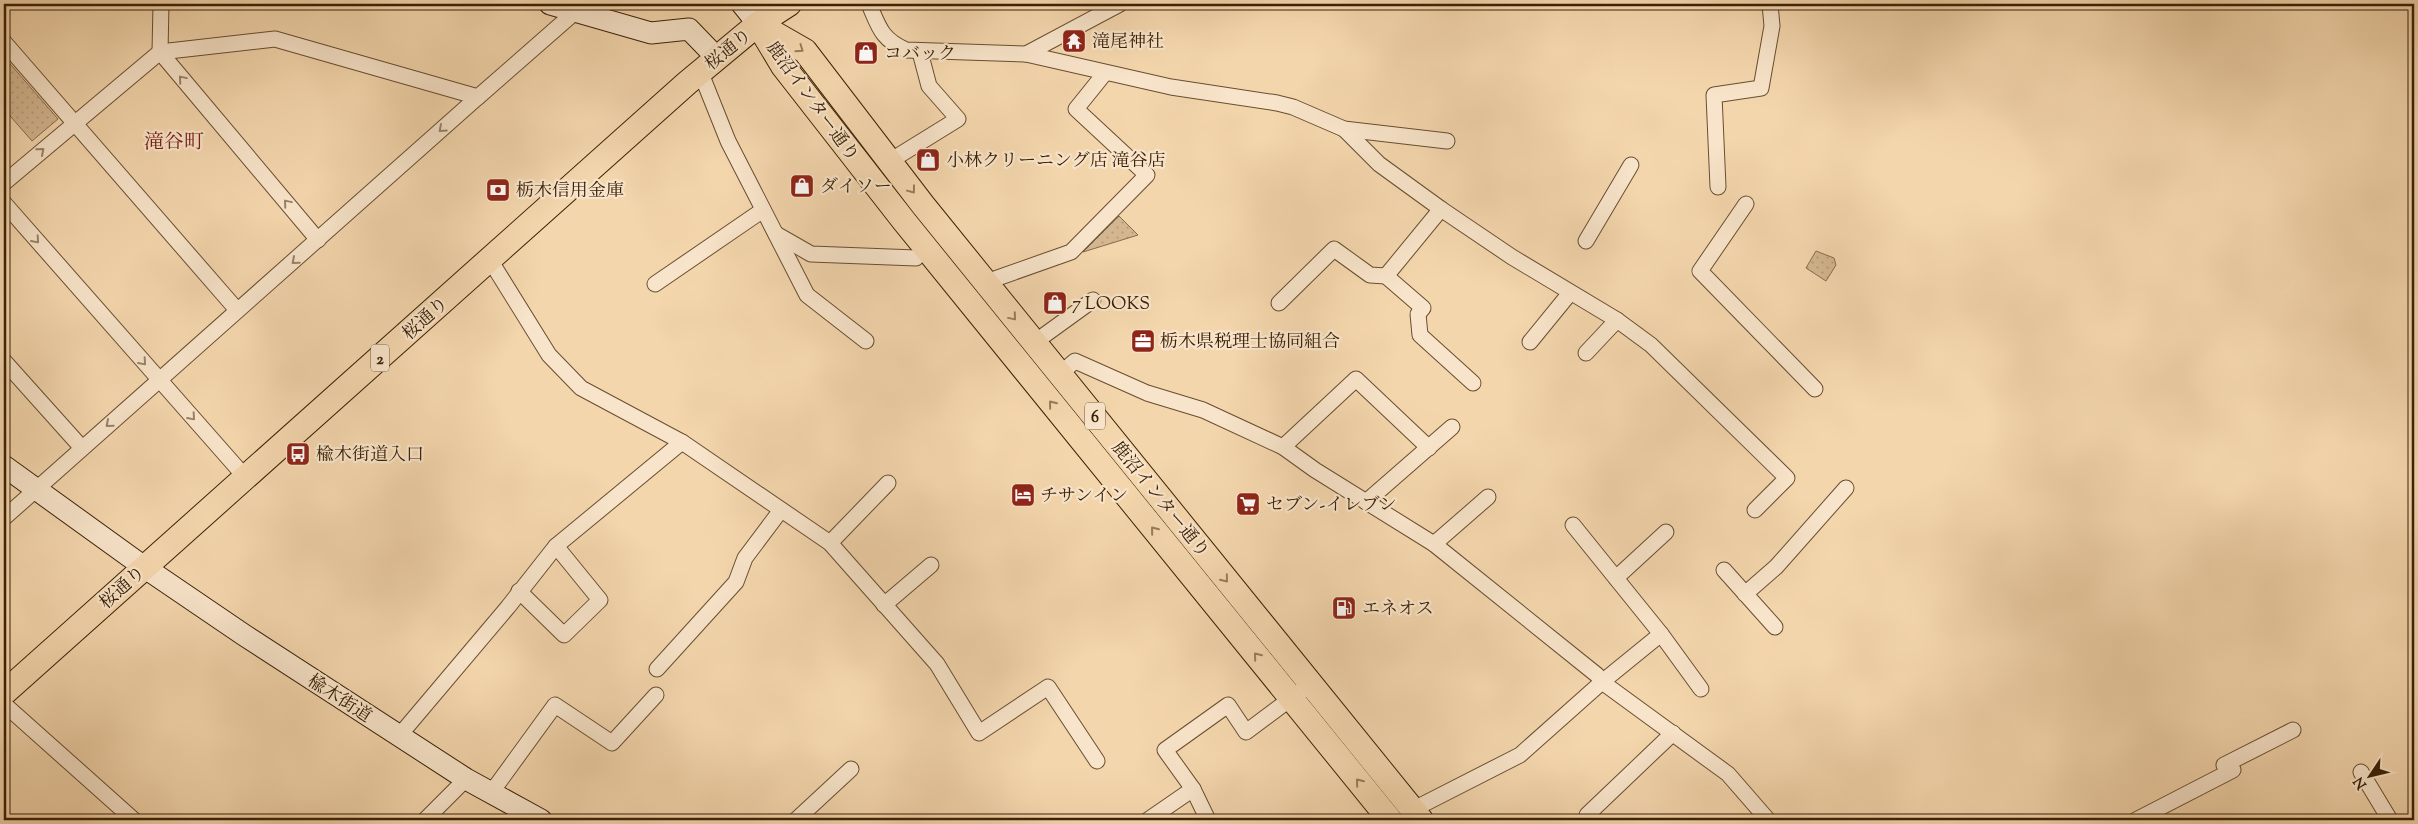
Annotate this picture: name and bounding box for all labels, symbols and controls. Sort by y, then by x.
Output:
street label: 桜通り [700,23,758,78]
temple icon: 滝尾神社 [1061,28,1087,54]
place label: 滝尾神社 [1092,30,1164,56]
street label: 鹿沼インター通り [759,37,864,168]
shop icon: コバック [853,40,879,66]
place label: コバック [884,42,956,68]
one-way arrow [795,43,804,53]
one-way arrow [179,75,188,84]
one-way arrow [438,123,447,132]
district label: 滝谷町 [144,129,204,158]
shop icon: 小林クリーニング店 滝谷店 [915,147,941,173]
one-way arrow [35,148,44,157]
place label: 小林クリーニング店 滝谷店 [946,149,1165,175]
shop icon: ダイソー [789,173,815,199]
place label: ダイソー [820,175,892,201]
bank icon: 栃木信用金庫 [485,177,511,203]
place label: 栃木信用金庫 [516,179,624,205]
one-way arrow [906,184,914,193]
one-way arrow [284,200,293,209]
one-way arrow [30,234,39,243]
one-way arrow [291,255,300,264]
shop icon: 7 LOOKS [1042,290,1068,316]
street label: 桜通り [398,292,455,347]
place label: 7 LOOKS [1072,292,1150,318]
one-way arrow [1008,311,1017,320]
office icon: 栃木県税理士協同組合 [1130,328,1156,354]
place label: 栃木県税理士協同組合 [1160,330,1340,356]
road number: 2 [371,344,389,372]
one-way arrow [137,356,146,365]
one-way arrow [1049,400,1058,409]
road number: 6 [1085,402,1105,430]
one-way arrow [186,411,195,420]
one-way arrow [106,418,115,427]
street label: 鹿沼インター通り [1104,436,1215,564]
bus stop icon: 楡木街道入口 [285,441,311,467]
place label: 楡木街道入口 [316,443,424,469]
hotel icon: チサンイン [1010,482,1036,508]
place label: チサンイン [1040,484,1128,510]
supermarket icon: セブン-イレブン [1235,491,1261,517]
place label: セブン-イレブン [1266,493,1397,519]
one-way arrow [1152,527,1160,536]
street label: 桜通り [95,561,152,616]
one-way arrow [1220,574,1229,583]
fuel station icon: エネオス [1331,595,1357,621]
place label: エネオス [1362,597,1434,623]
one-way arrow [1253,653,1262,662]
street label: 楡木街道 [302,669,376,730]
north arrow [2346,752,2396,802]
text: N [2350,772,2372,793]
one-way arrow [1356,779,1365,788]

